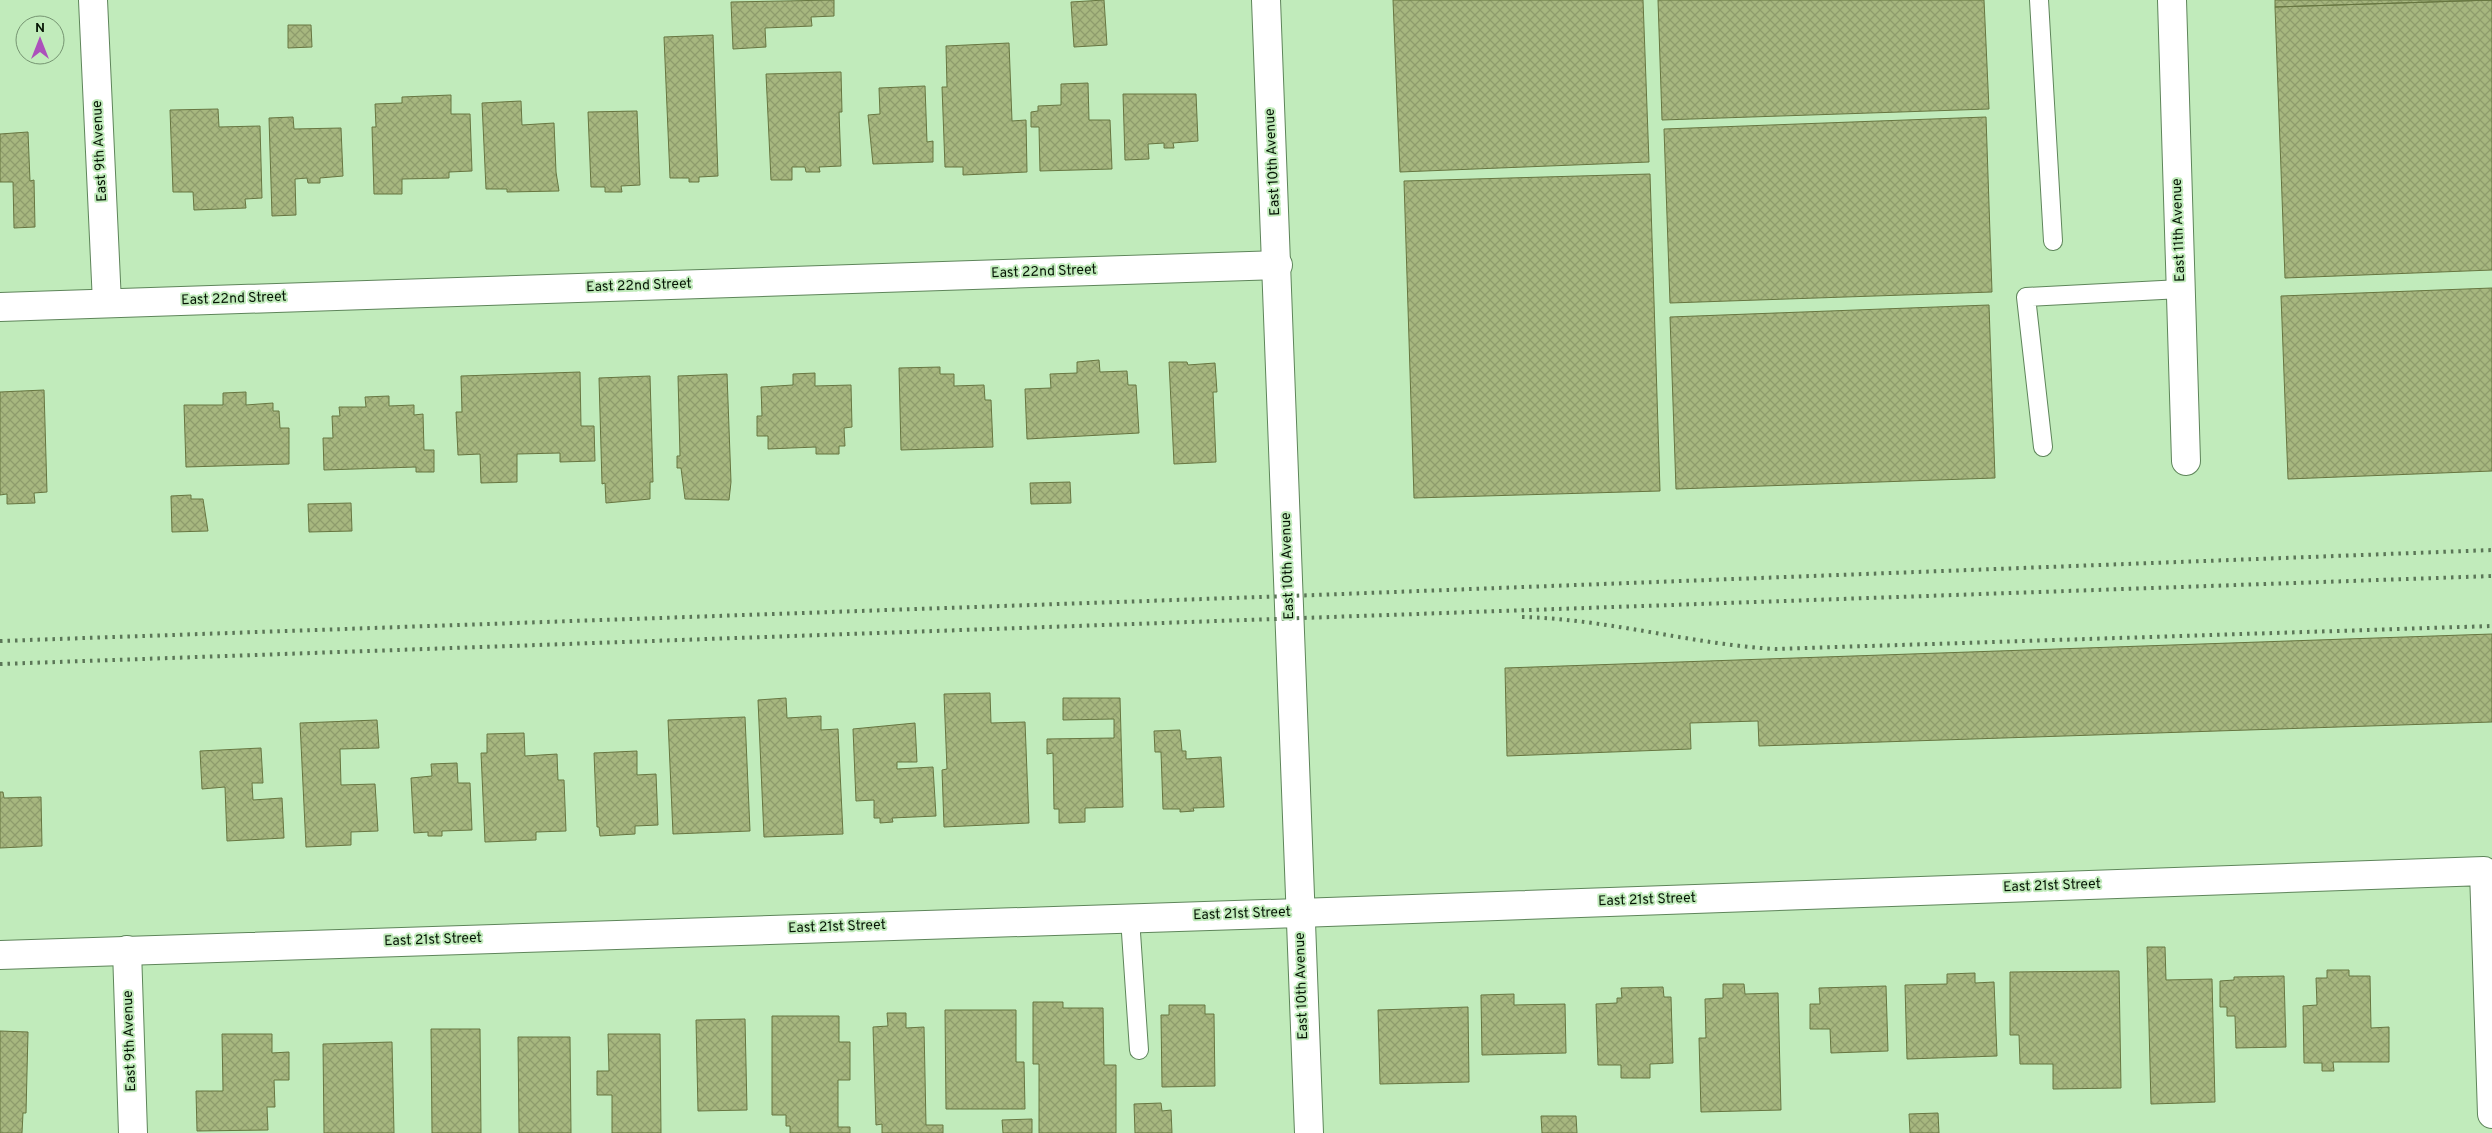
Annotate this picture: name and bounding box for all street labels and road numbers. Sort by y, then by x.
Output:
street label: East 9th Avenue [89,100,111,202]
street label: East 10th Avenue [1262,108,1284,216]
street label: East 11th Avenue [2169,178,2189,282]
street label: East 22nd Street [991,262,1097,282]
street label: East 22nd Street [586,276,692,296]
street label: East 22nd Street [181,289,287,309]
street label: East 10th Avenue [1278,512,1298,620]
street label: East 21st Street [2003,876,2101,896]
street label: East 21st Street [1598,890,1696,910]
street label: East 21st Street [1193,904,1291,924]
street label: East 21st Street [788,917,886,937]
street label: East 21st Street [384,930,482,950]
street label: East 10th Avenue [1292,932,1312,1040]
street label: East 9th Avenue [120,990,140,1092]

